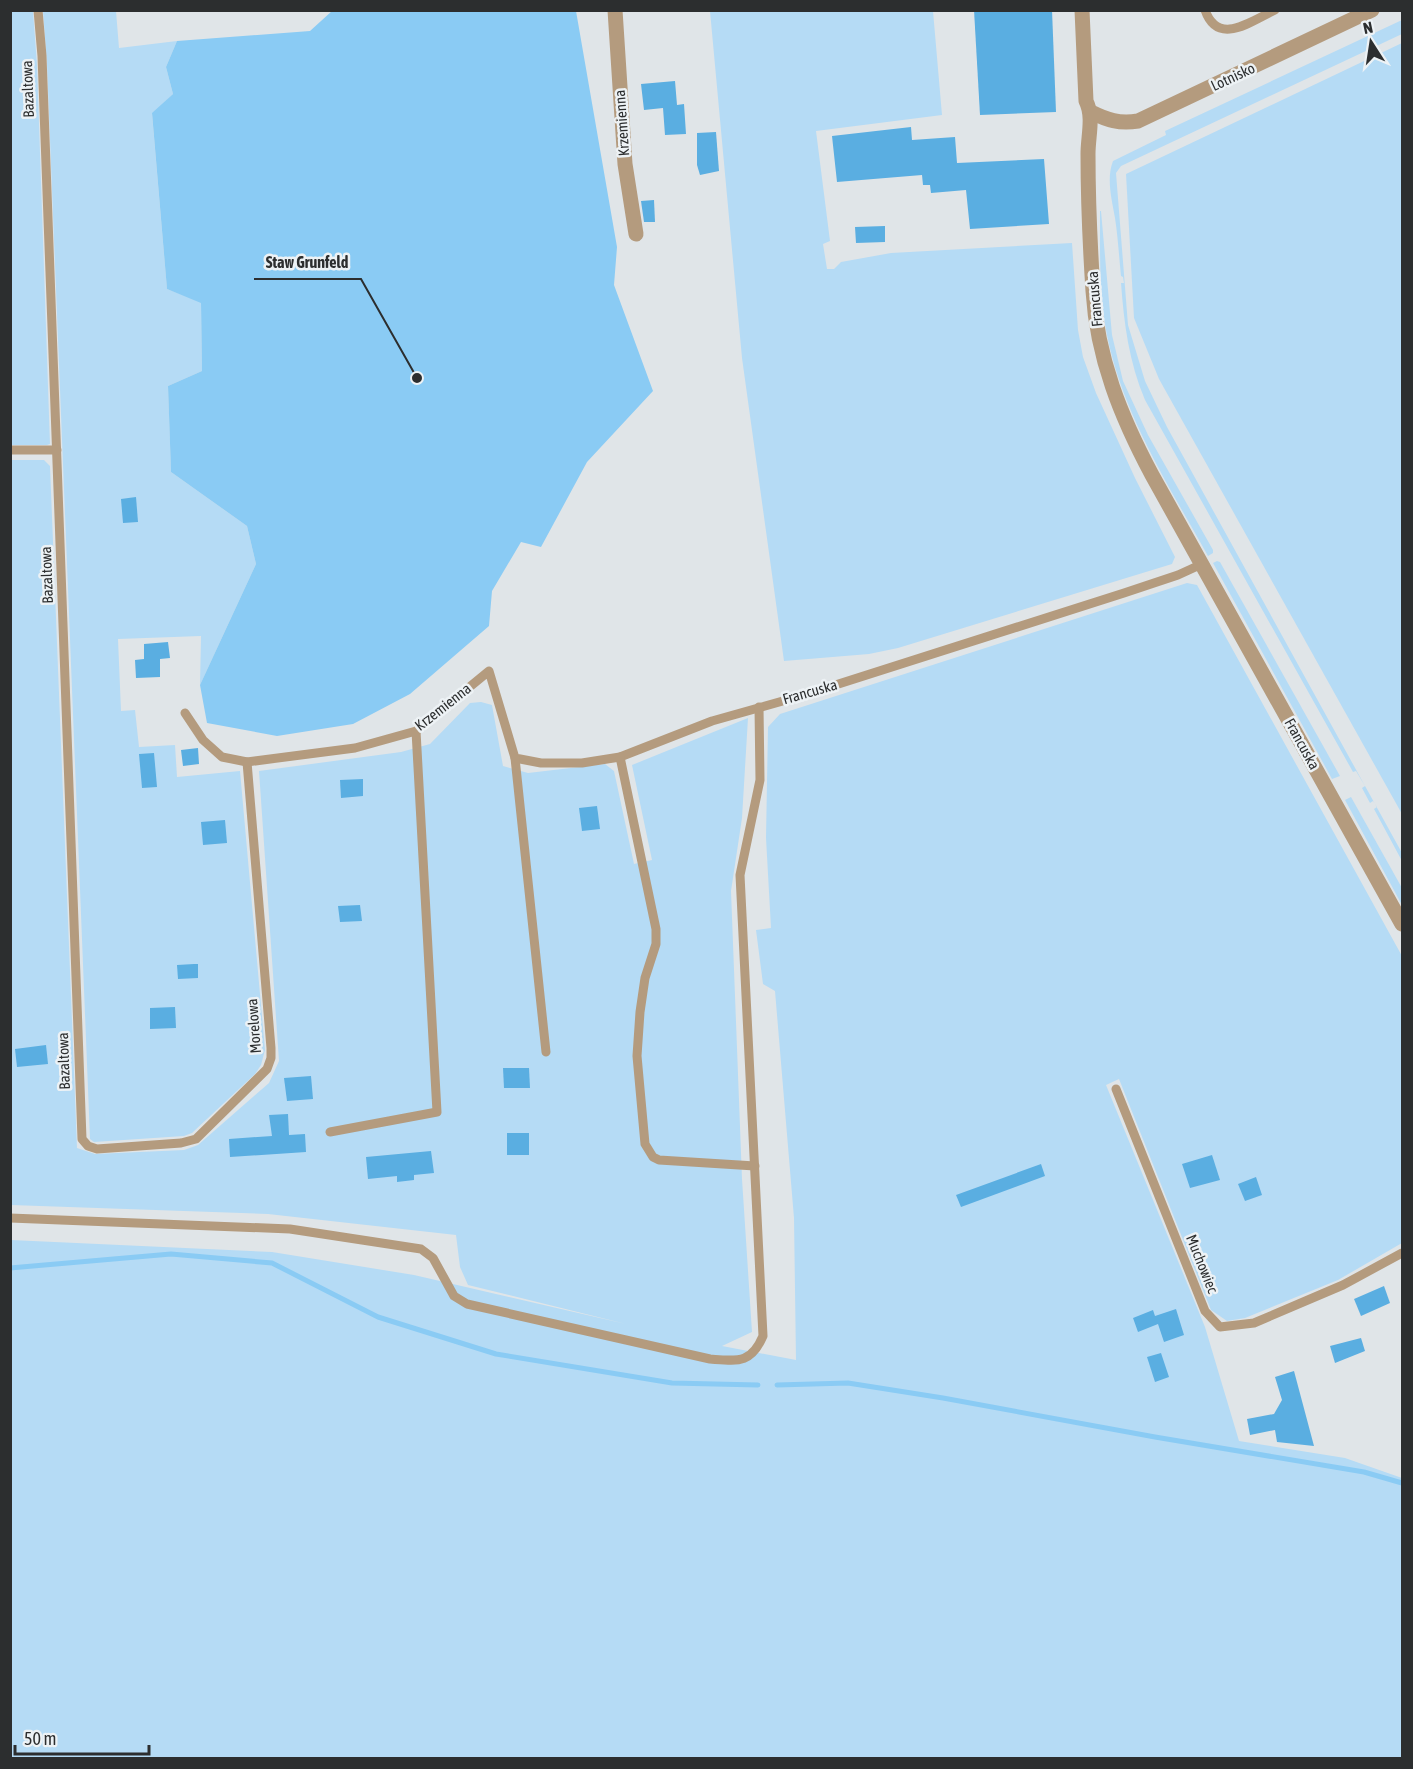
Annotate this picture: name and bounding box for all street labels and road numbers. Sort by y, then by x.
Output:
street label: Lotnisko [1208,59,1257,94]
street label: Bazaltowa [18,60,37,118]
street label: Krzemienna [611,89,632,157]
street label: Francuska [1084,270,1105,328]
street label: Bazaltowa [37,546,56,604]
street label: Francuska [781,676,839,707]
street label: Krzemienna [411,679,474,734]
street label: Francuska [1281,715,1323,772]
street label: Morelowa [243,998,264,1054]
street label: Bazaltowa [54,1032,73,1090]
street label: Muchowiec [1183,1232,1222,1296]

